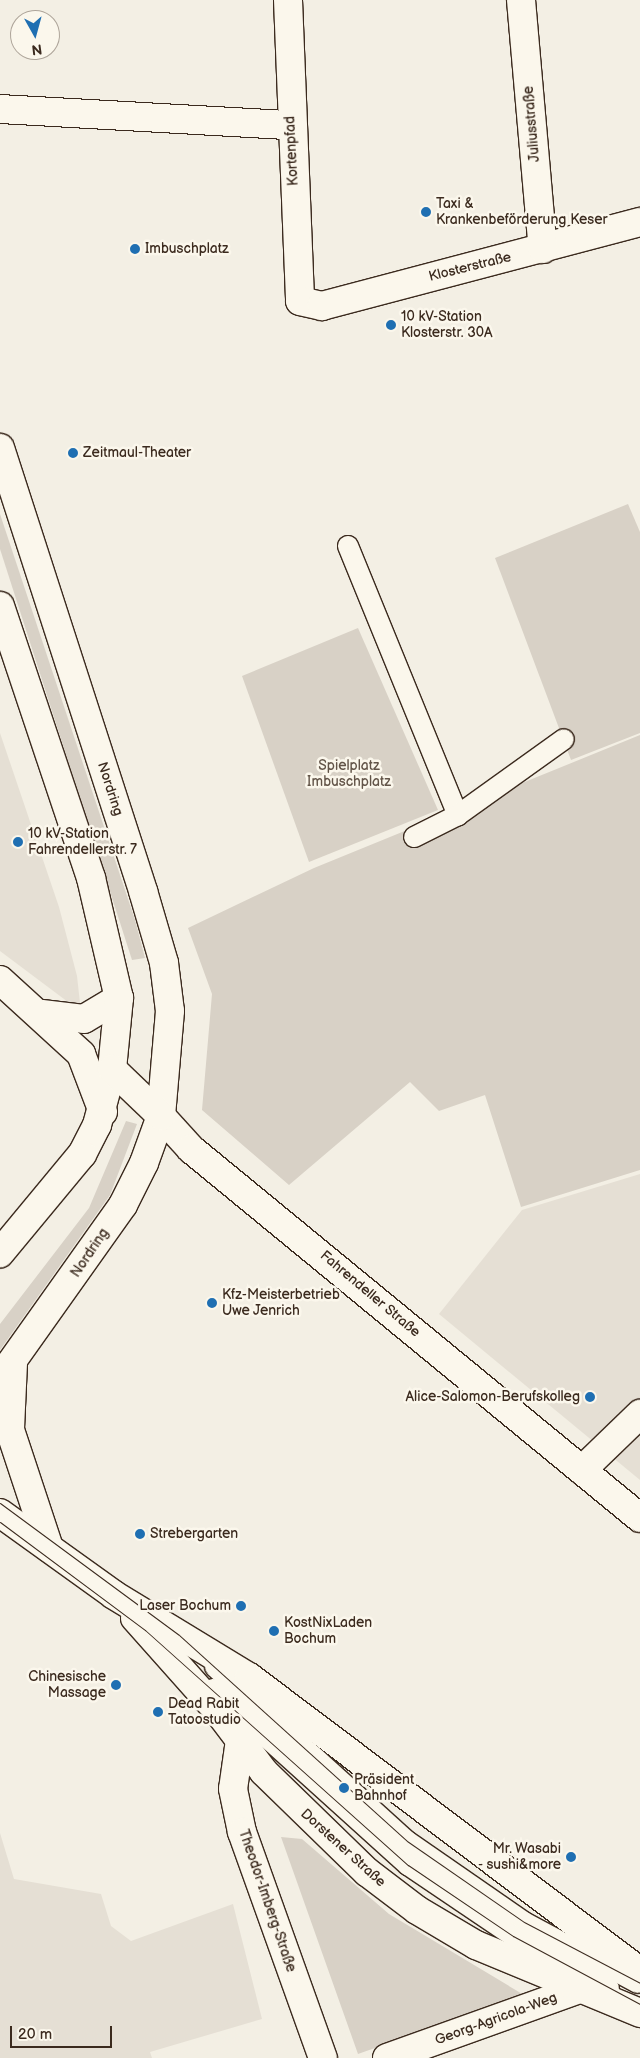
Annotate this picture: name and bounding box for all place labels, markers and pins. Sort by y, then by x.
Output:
place label: Taxi & Krankenbeförderung Keser [436,196,608,228]
marker: Taxi & Krankenbeförderung Keser [420,206,432,218]
place label: Imbuschplatz [145,241,229,257]
marker: Imbuschplatz [129,243,141,255]
place label: 10 kV-Station Klosterstr. 30A [401,309,493,342]
marker: 10 kV-Station Klosterstr. 30A [385,319,397,331]
place label: Zeitmaul-Theater [83,445,191,461]
marker: Zeitmaul-Theater [67,447,79,459]
place label: 10 kV-Station Fahrendellerstr. 7 [28,826,137,859]
marker: 10 kV-Station Fahrendellerstr. 7 [12,836,24,848]
place label: Kfz-Meisterbetrieb Uwe Jenrich [222,1287,340,1320]
marker: Kfz-Meisterbetrieb Uwe Jenrich [206,1297,218,1309]
place label: Alice-Salomon-Berufskolleg [406,1389,580,1405]
marker: Alice-Salomon-Berufskolleg [584,1391,596,1403]
place label: Strebergarten [150,1526,238,1542]
marker: Strebergarten [134,1528,146,1540]
place label: Laser Bochum [139,1598,231,1614]
marker: Laser Bochum [235,1600,247,1612]
place label: KostNixLaden Bochum [284,1615,372,1648]
marker: KostNixLaden Bochum [268,1625,280,1637]
place label: Chinesische Massage [28,1669,106,1701]
marker: Chinesische Massage [110,1679,122,1691]
place label: Dead Rabit Tatoostudio [168,1696,241,1728]
marker: Dead Rabit Tatoostudio [152,1706,164,1718]
place label: Präsident Bahnhof [354,1772,414,1804]
marker: Präsident Bahnhof [338,1782,350,1794]
place label: Mr. Wasabi - sushi&more [478,1841,561,1874]
marker: Mr. Wasabi - sushi&more [565,1851,577,1863]

